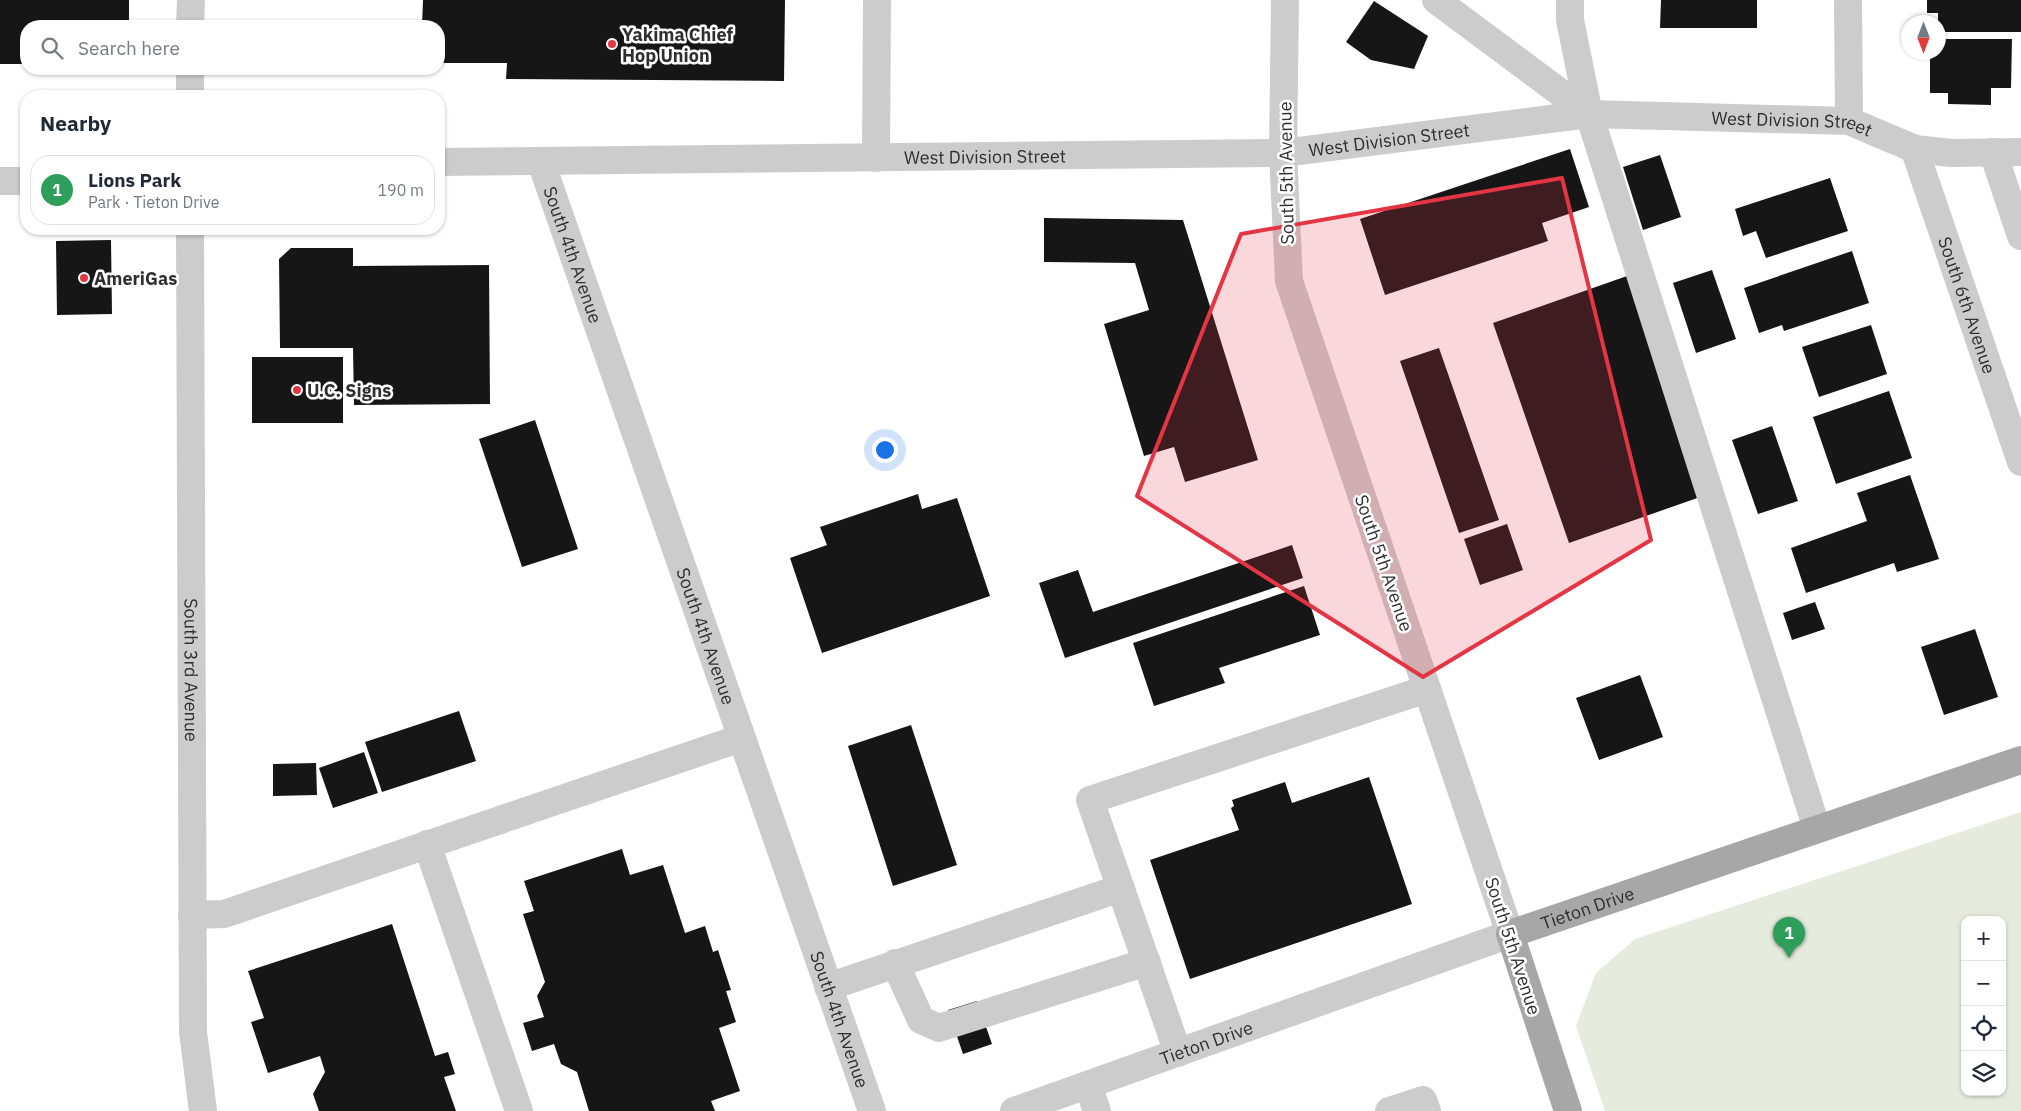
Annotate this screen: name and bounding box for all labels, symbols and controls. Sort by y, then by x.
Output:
north arrow [1901,15,1946,60]
search box [20,20,445,75]
place label: Yakima Chief Hop Union [622,23,734,67]
icon: search [38,34,66,62]
text: Search here [78,36,180,60]
marker: Yakima Chief Hop Union [606,38,618,50]
street label: South 5th Avenue [1273,101,1299,245]
street label: West Division Street [1711,106,1876,141]
text: Nearby [40,109,111,137]
street label: West Division Street [1307,118,1471,161]
street label: West Division Street [904,144,1066,169]
text: Lions Park [88,168,181,192]
text: 1 [52,180,62,200]
text: 190 m [377,180,424,200]
street label: South 4th Avenue [539,183,608,326]
text: Park · Tieton Drive [88,192,220,212]
street label: South 6th Avenue [1934,234,2002,377]
place label: AmeriGas [94,267,177,290]
marker: AmeriGas [78,272,90,284]
place label: U.C. Signs [307,379,391,402]
marker: U.C. Signs [291,384,303,396]
your location [872,437,898,463]
street label: South 5th Avenue [1350,492,1418,635]
street label: South 4th Avenue [672,565,741,708]
street label: South 3rd Avenue [180,598,203,742]
street label: South 5th Avenue [1480,874,1546,1018]
street label: Tieton Drive [1538,881,1637,934]
map controls [1961,916,2006,1096]
button: + [1961,916,2006,961]
pin: 1 [1773,917,1805,958]
street label: South 4th Avenue [806,948,875,1091]
button: − [1961,961,2006,1006]
button: locate [1961,1006,2006,1051]
street label: Tieton Drive [1156,1015,1256,1070]
button: layers [1961,1051,2006,1096]

